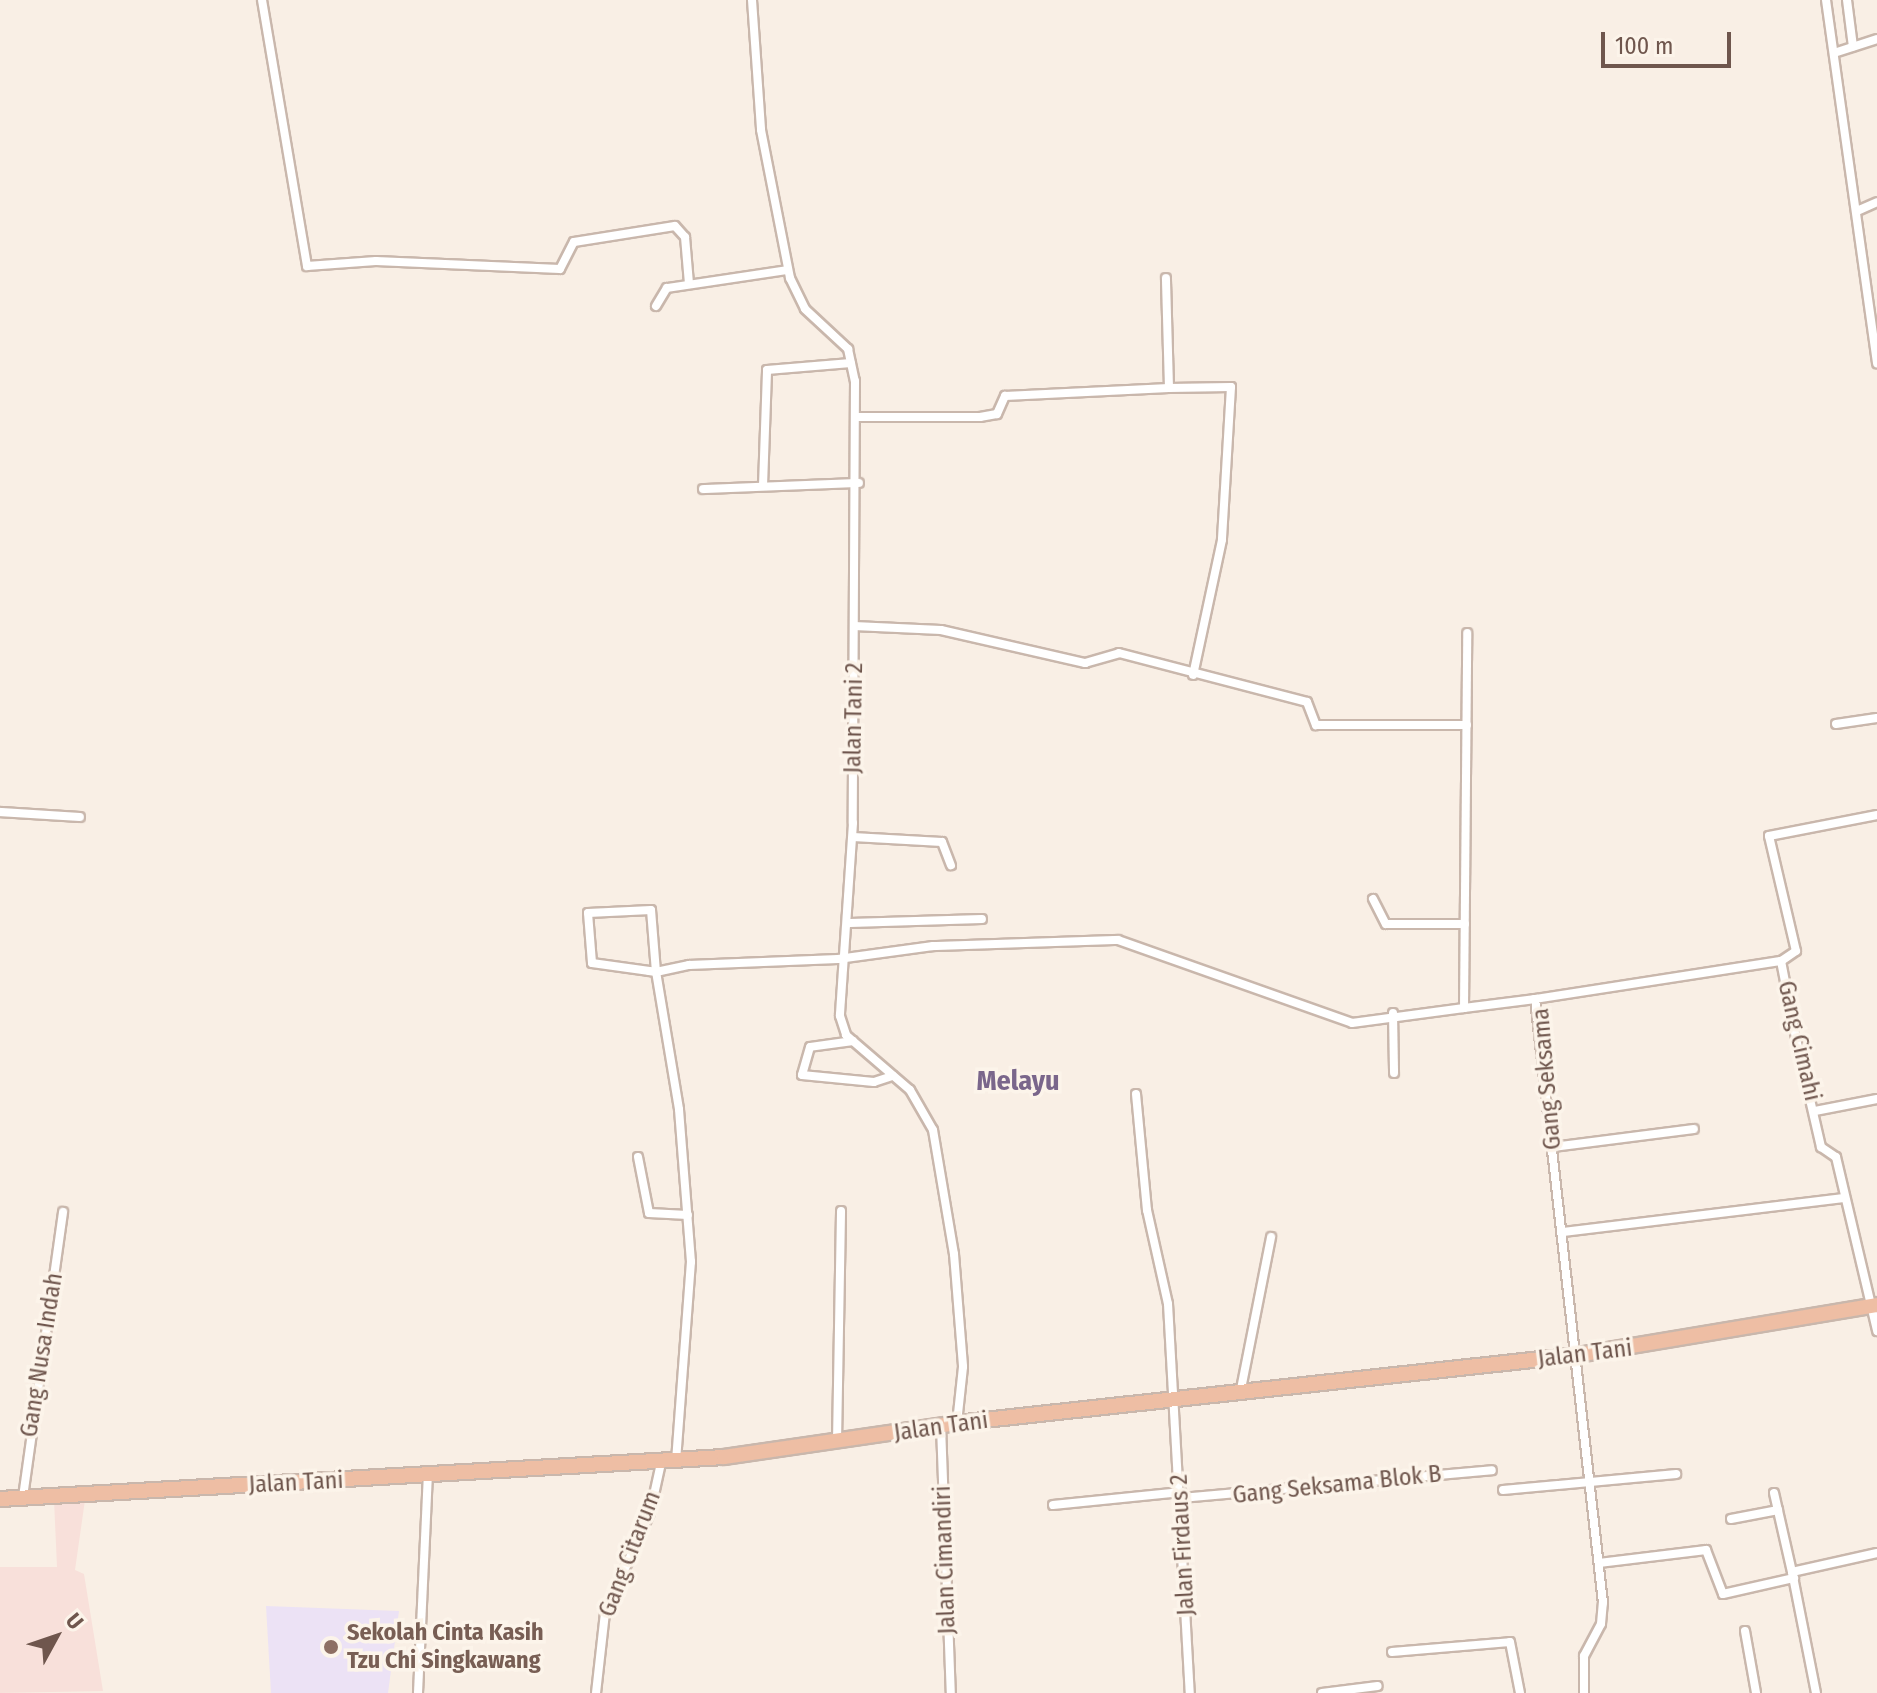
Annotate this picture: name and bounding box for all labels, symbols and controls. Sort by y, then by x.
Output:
scale bar [1605,16,1735,66]
text: 100 m [1615,32,1673,60]
street label: Jalan Tani 2 [839,662,869,774]
street label: Gang Cimahi [1771,978,1827,1104]
street label: Gang Seksama [1526,1007,1568,1151]
district label: Melayu [976,1064,1060,1098]
street label: Gang Nusa Indah [15,1271,69,1439]
street label: Jalan Tani [1536,1334,1634,1374]
street label: Jalan Tani [892,1406,990,1448]
street label: Gang Seksama Blok B [1231,1460,1443,1510]
street label: Jalan Tani [248,1466,344,1500]
street label: Jalan Firdaus 2 [1165,1474,1201,1616]
street label: Jalan Cimandiri [928,1485,962,1635]
street label: Gang Citarum [593,1487,667,1621]
north arrow [16,1597,96,1677]
text: U [60,1608,89,1635]
place label: Sekolah Cinta Kasih Tzu Chi Singkawang [347,1619,544,1675]
marker: Sekolah Cinta Kasih Tzu Chi Singkawang [322,1638,340,1656]

